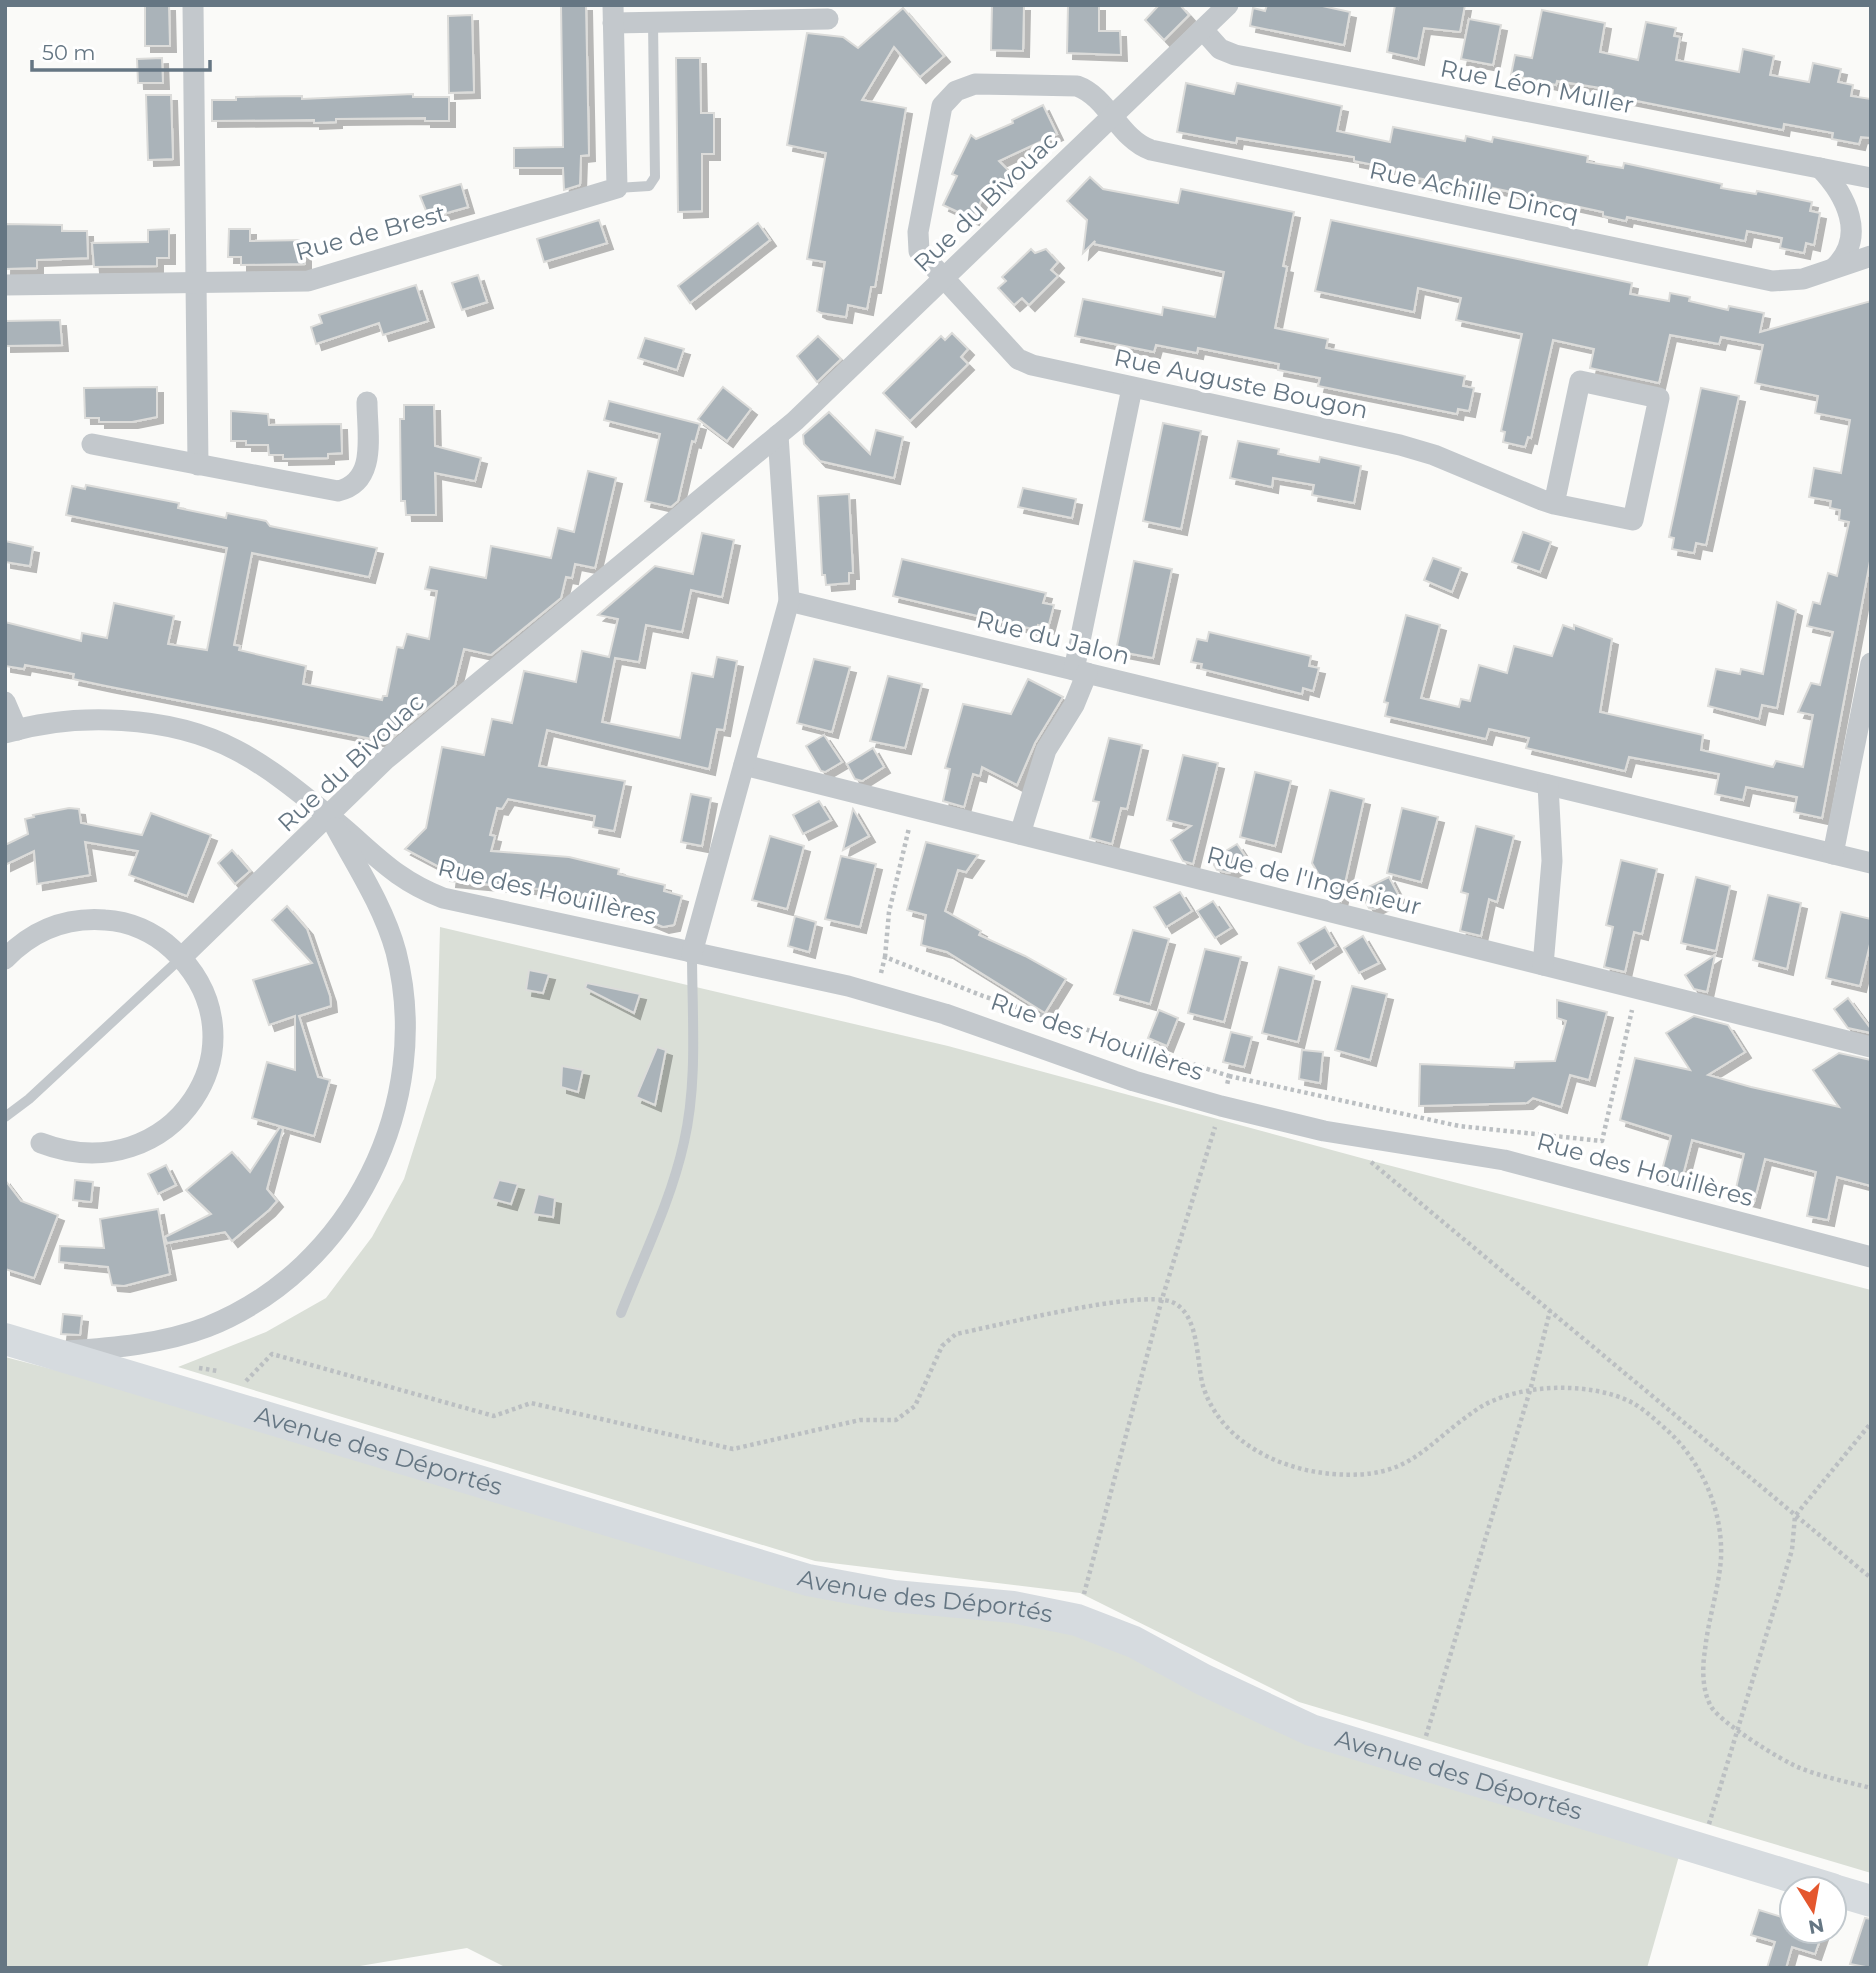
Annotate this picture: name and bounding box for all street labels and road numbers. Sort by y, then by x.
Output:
street label: Rue Léon Muller [1438,54,1636,119]
street label: Rue du Bivouac [908,126,1064,278]
street label: Rue Achille Dincq [1367,155,1581,228]
street label: Rue de Brest [292,198,450,267]
street label: Rue Auguste Bougon [1112,342,1371,425]
street label: Rue du Jalon [974,604,1133,671]
street label: Rue du Bivouac [272,688,430,838]
street label: Rue de l'Ingénieur [1204,840,1424,921]
street label: Rue des Houillères [435,852,659,931]
street label: Rue des Houillères [987,986,1207,1087]
street label: Rue des Houillères [1534,1127,1757,1212]
street label: Avenue des Déportés [251,1400,506,1501]
street label: Avenue des Déportés [795,1563,1055,1629]
street label: Avenue des Déportés [1332,1723,1586,1826]

